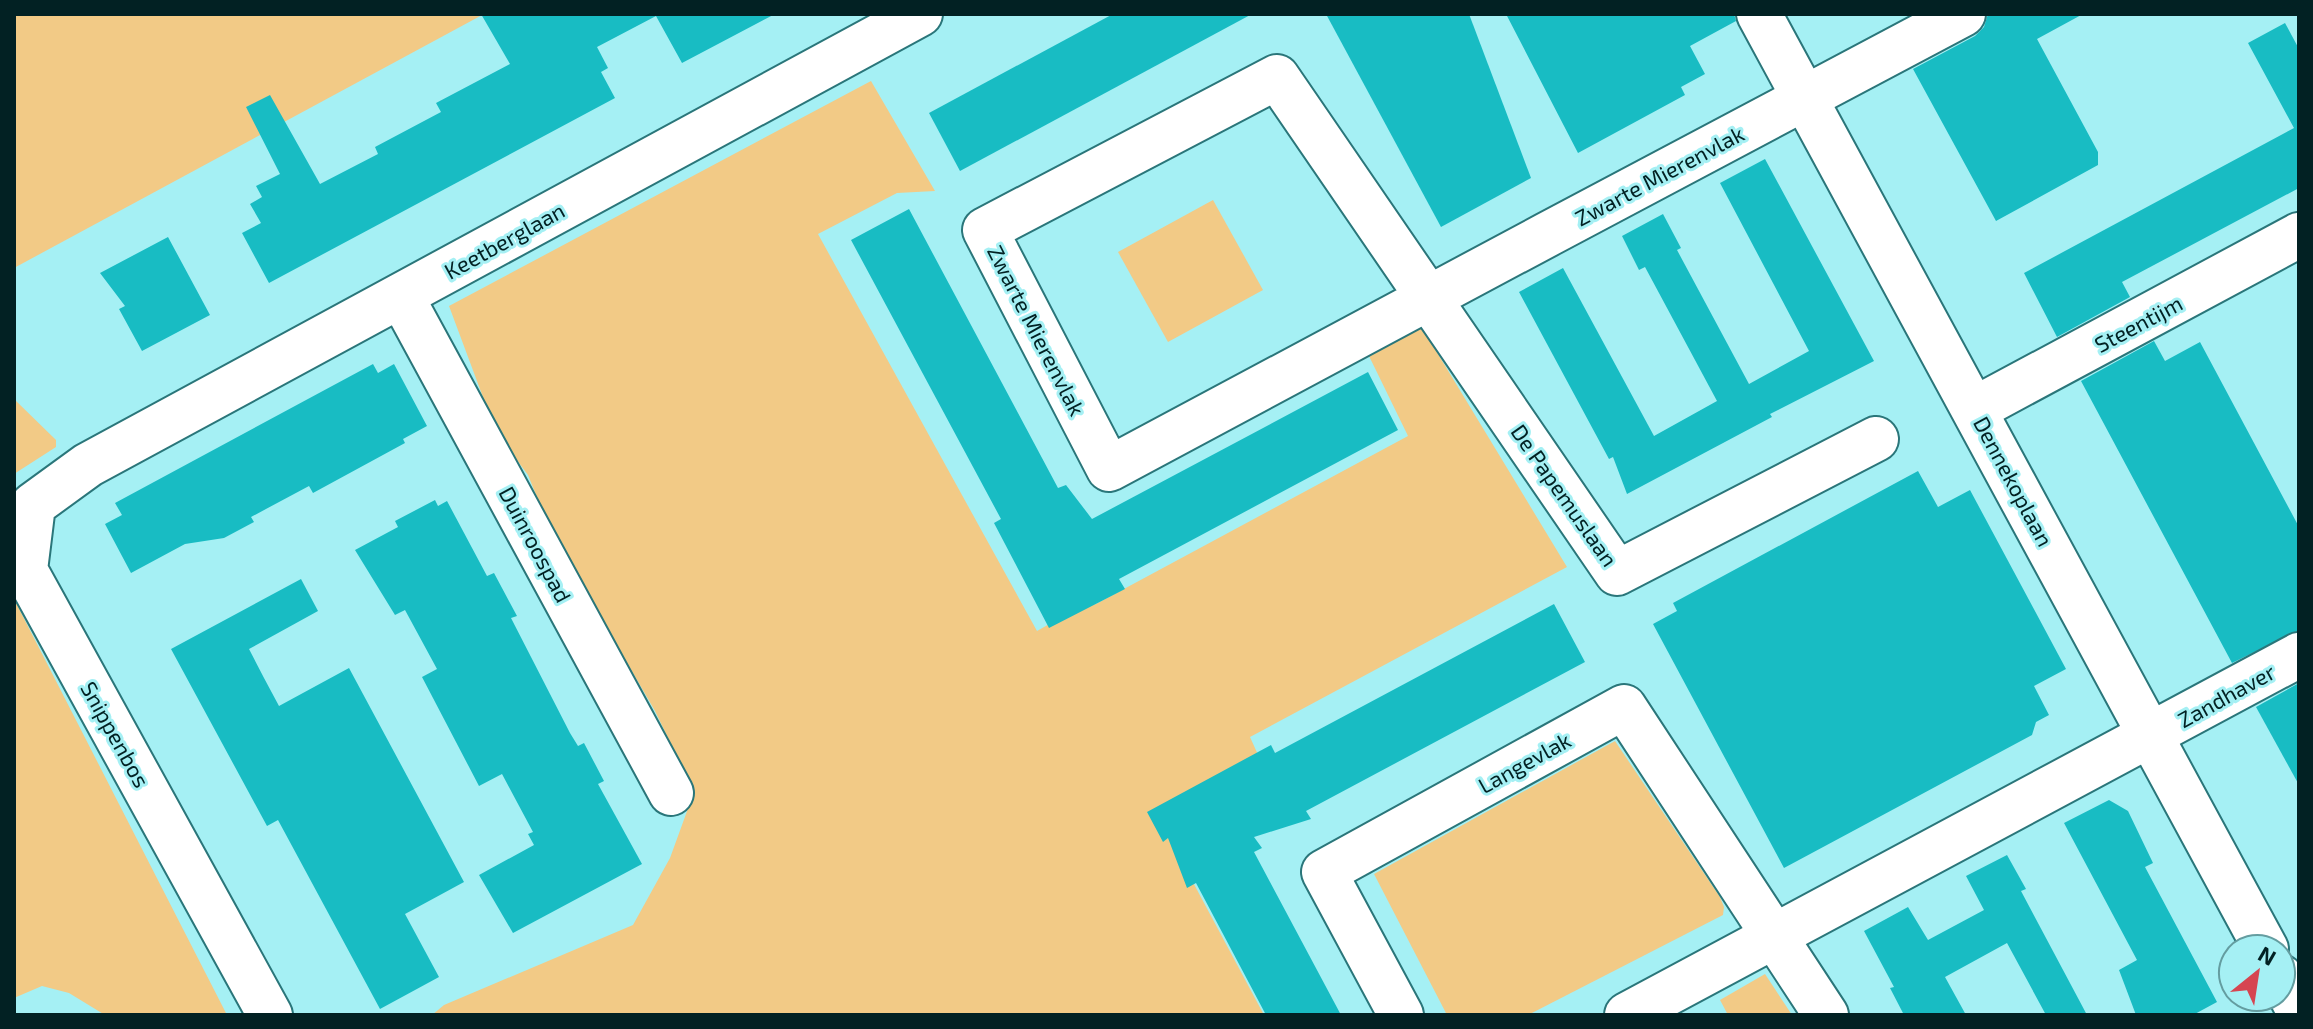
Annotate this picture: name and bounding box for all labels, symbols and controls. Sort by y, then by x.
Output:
street label: Zwarte Mierenvlak [1570,119,1748,231]
street label: Keetberglaan [439,196,569,284]
street label: Zwarte Mierenvlak [983,241,1091,419]
street label: Steentijm [2090,289,2187,358]
street label: Dennekoplaan [1969,412,2059,550]
street label: De Papemuslaan [1506,419,1624,571]
street label: Duinroospad [495,482,577,606]
street label: Zandhaver [2173,658,2279,732]
street label: Snippenbos [76,677,156,791]
street label: Langevlak [1473,726,1575,798]
north arrow [2217,933,2297,1013]
text: N [2254,940,2281,970]

